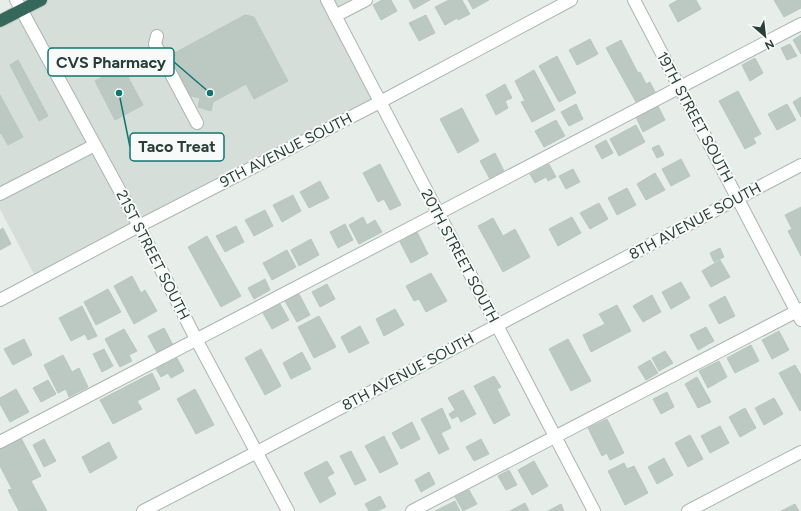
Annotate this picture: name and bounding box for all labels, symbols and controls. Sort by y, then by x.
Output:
north arrow [745,16,785,56]
text: N [763,37,776,52]
callout: CVS Pharmacy [48,48,174,76]
street label: 19TH STREET SOUTH [653,49,737,185]
text: CVS Pharmacy [56,53,167,72]
street label: 9TH AVENUE SOUTH [217,109,355,191]
callout: Taco Treat [130,133,224,161]
text: Taco Treat [138,137,216,156]
street label: 8TH AVENUE SOUTH [626,179,764,263]
street label: 20TH STREET SOUTH [417,186,503,326]
street label: 21ST STREET SOUTH [112,187,194,323]
street label: 8TH AVENUE SOUTH [339,330,477,414]

